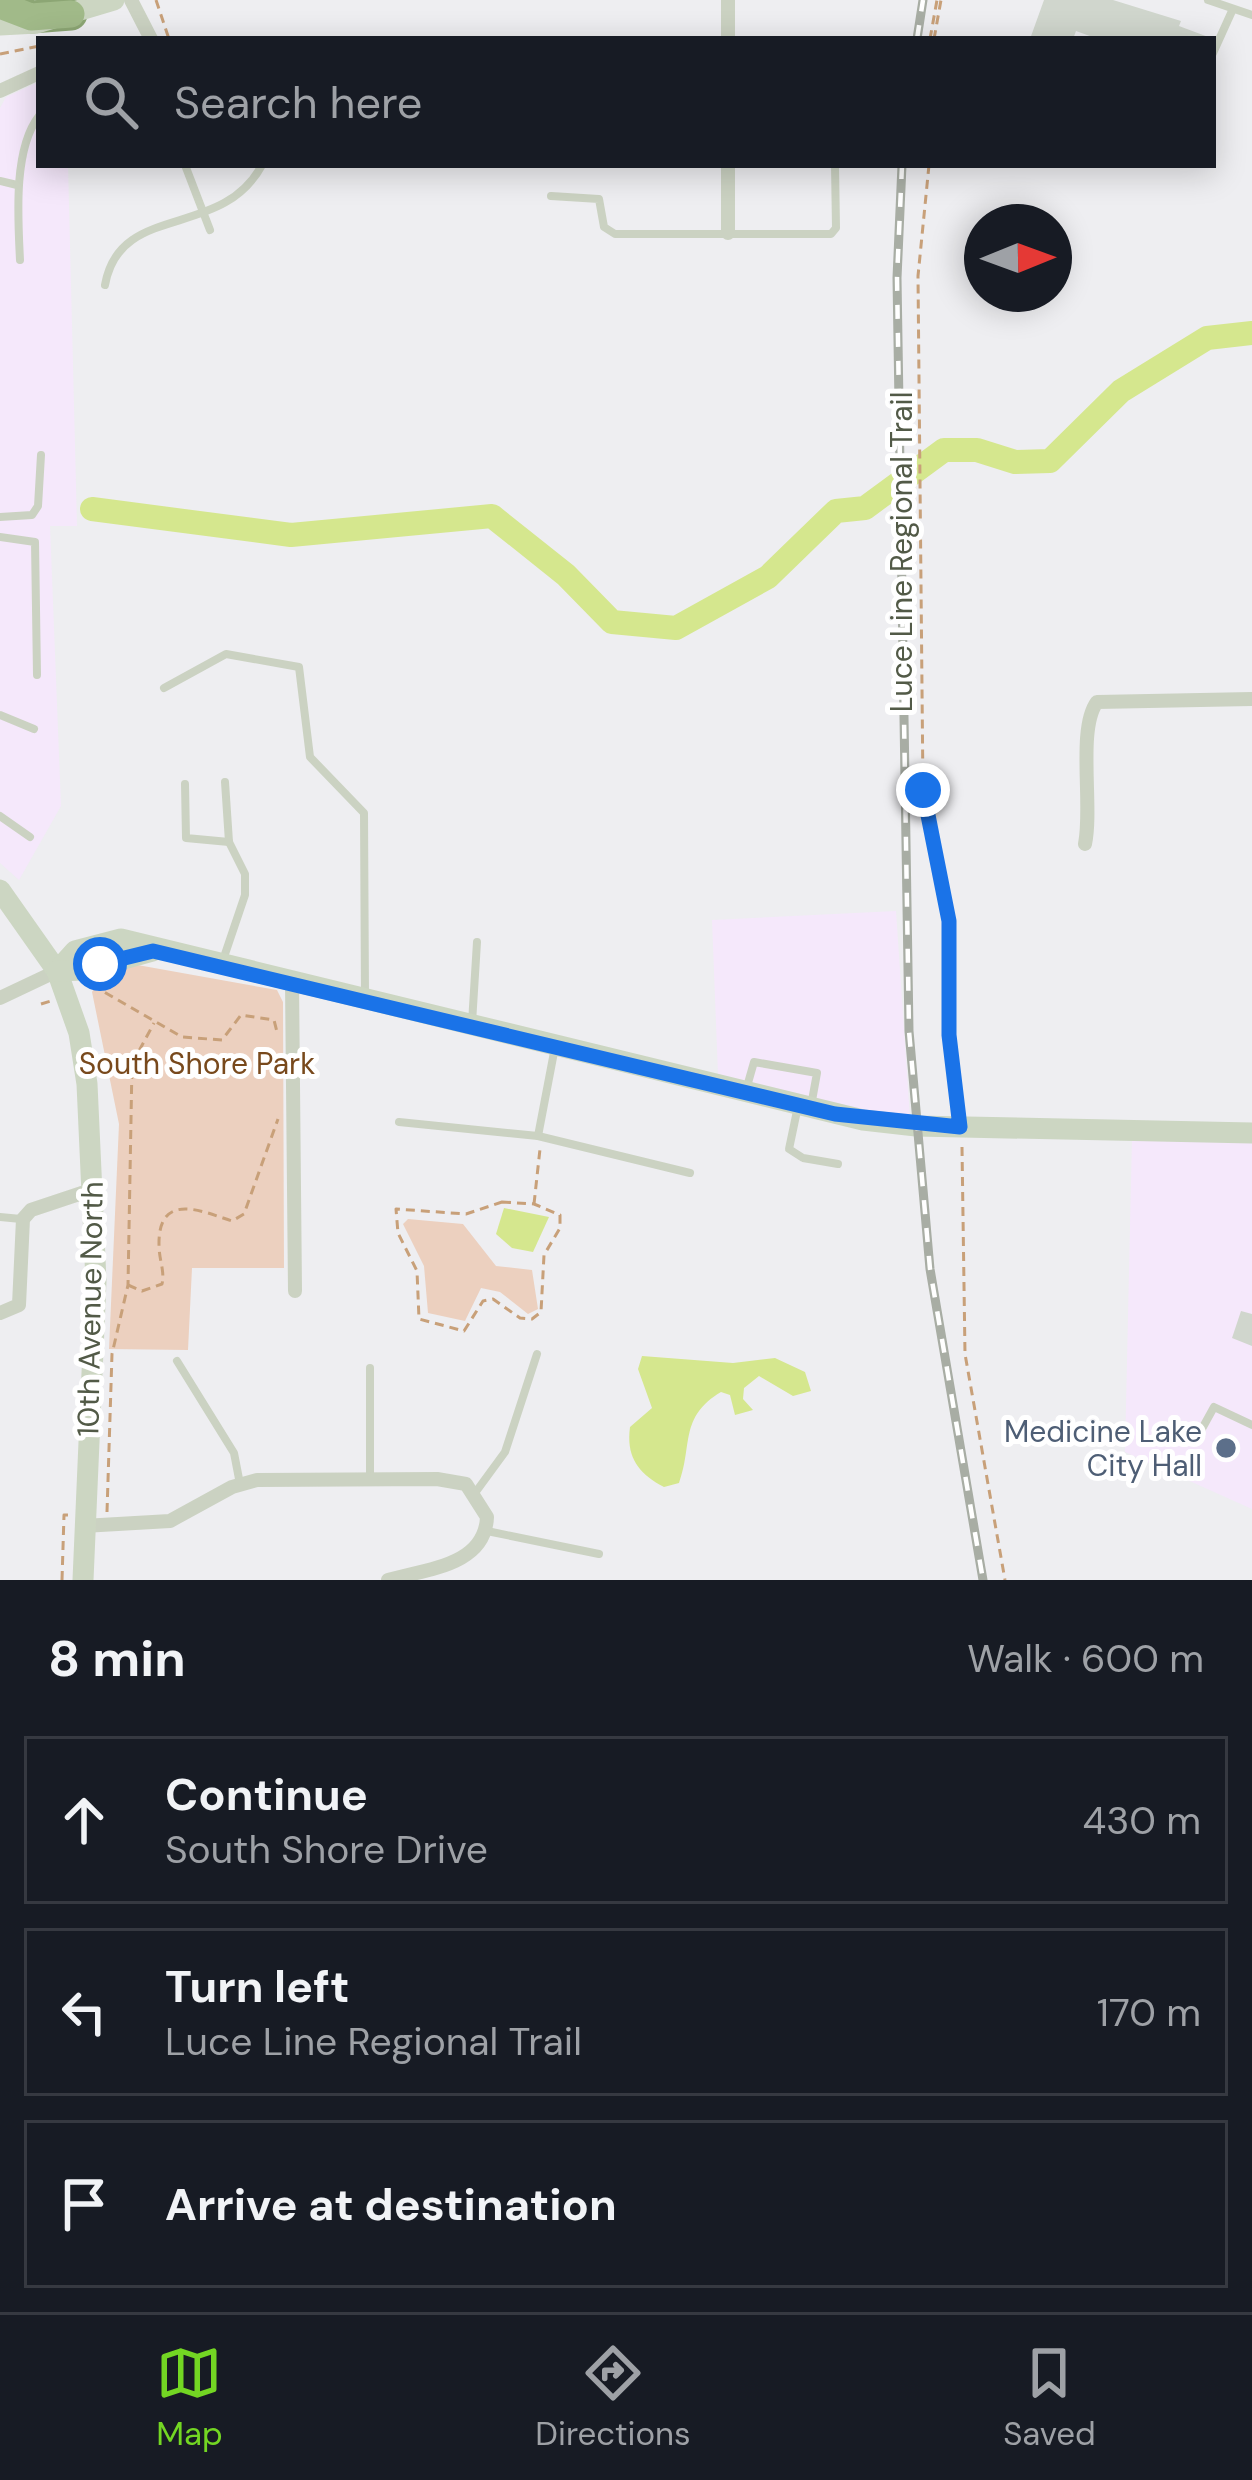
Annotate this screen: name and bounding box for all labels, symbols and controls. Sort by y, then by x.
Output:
search box [36,36,1216,168]
icon: search [78,69,144,135]
text: Search here [174,73,422,132]
north arrow [964,204,1072,312]
street label: Luce Line Regional Trail [882,392,921,712]
route end [896,763,950,817]
route start [73,937,127,991]
park label: South Shore Park [79,1044,315,1083]
street label: 10th Avenue North [68,1181,112,1437]
place label: Medicine Lake City Hall [1004,1412,1202,1485]
marker: Medicine Lake City Hall [1213,1435,1239,1461]
text: 8 min [48,1625,186,1692]
text: Walk · 600 m [967,1633,1204,1684]
text: Continue [165,1765,368,1824]
icon: ahead [51,1787,117,1853]
text: 430 m [1082,1795,1201,1846]
text: South Shore Drive [165,1824,488,1875]
text: Turn left [165,1957,349,2016]
icon: left [51,1979,117,2045]
text: 170 m [1097,1987,1201,2038]
text: Luce Line Regional Trail [165,2016,582,2067]
icon: arrive [51,2171,117,2237]
text: Arrive at destination [165,2175,617,2234]
tab: Map [156,2340,223,2455]
tab: Directions [535,2340,691,2455]
tab: Saved [1003,2340,1096,2455]

